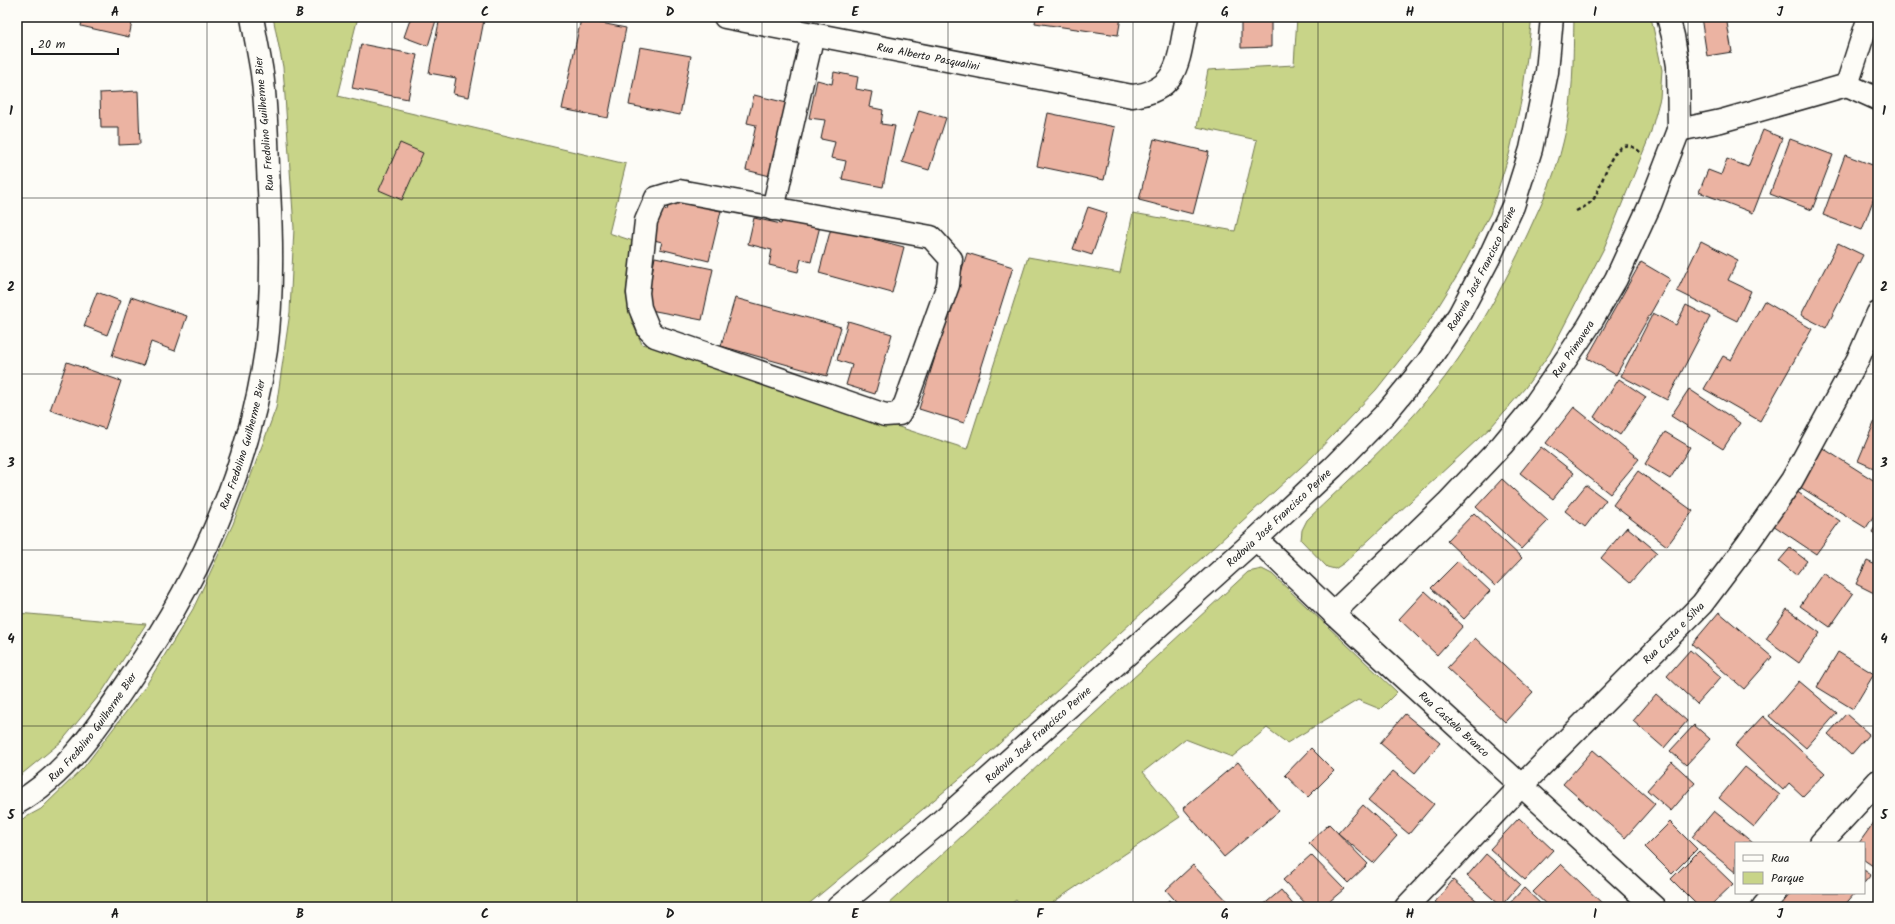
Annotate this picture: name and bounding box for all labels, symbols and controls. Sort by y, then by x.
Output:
text: A [111,2,119,23]
text: B [296,2,304,23]
text: C [481,2,489,23]
text: D [666,2,675,23]
text: E [851,2,859,23]
text: F [1036,2,1044,23]
text: G [1221,2,1229,23]
text: H [1406,2,1415,23]
text: I [1593,2,1597,23]
text: J [1777,2,1784,23]
scale bar [32,30,118,56]
text: 20 m [38,35,66,54]
street label: Rua Alberto Pasqualini [875,39,981,76]
street label: Rua Fredolino Guilherme Bier [250,55,280,192]
text: 1 [9,101,13,122]
text: 1 [1882,101,1886,122]
street label: Rodovia José Francisco Perine [1443,204,1522,335]
text: 2 [7,277,15,298]
text: 2 [1880,277,1888,298]
street label: Rua Primavera [1548,317,1600,382]
street label: Rua Fredolino Guilherme Bier [215,377,271,513]
text: 3 [6,453,15,474]
text: 3 [1879,453,1888,474]
street label: Rodovia José Francisco Perine [1222,465,1336,572]
street label: Rua Costa e Silva [1639,598,1709,669]
text: 4 [7,629,15,650]
text: 4 [1880,629,1888,650]
street label: Rua Fredolino Guilherme Bier [44,668,143,787]
street label: Rodovia José Francisco Perine [981,683,1096,788]
street label: Rua Castelo Branco [1414,687,1493,762]
text: 5 [7,805,16,826]
text: 5 [1880,805,1889,826]
legend [1735,842,1865,894]
text: Rua [1771,849,1790,868]
text: Parque [1771,869,1805,888]
text: A [111,904,119,924]
text: B [296,904,304,924]
text: C [481,904,489,924]
text: D [666,904,675,924]
text: E [851,904,859,924]
text: F [1036,904,1044,924]
text: G [1221,904,1229,924]
text: H [1406,904,1415,924]
text: I [1593,904,1597,924]
text: J [1777,904,1784,924]

